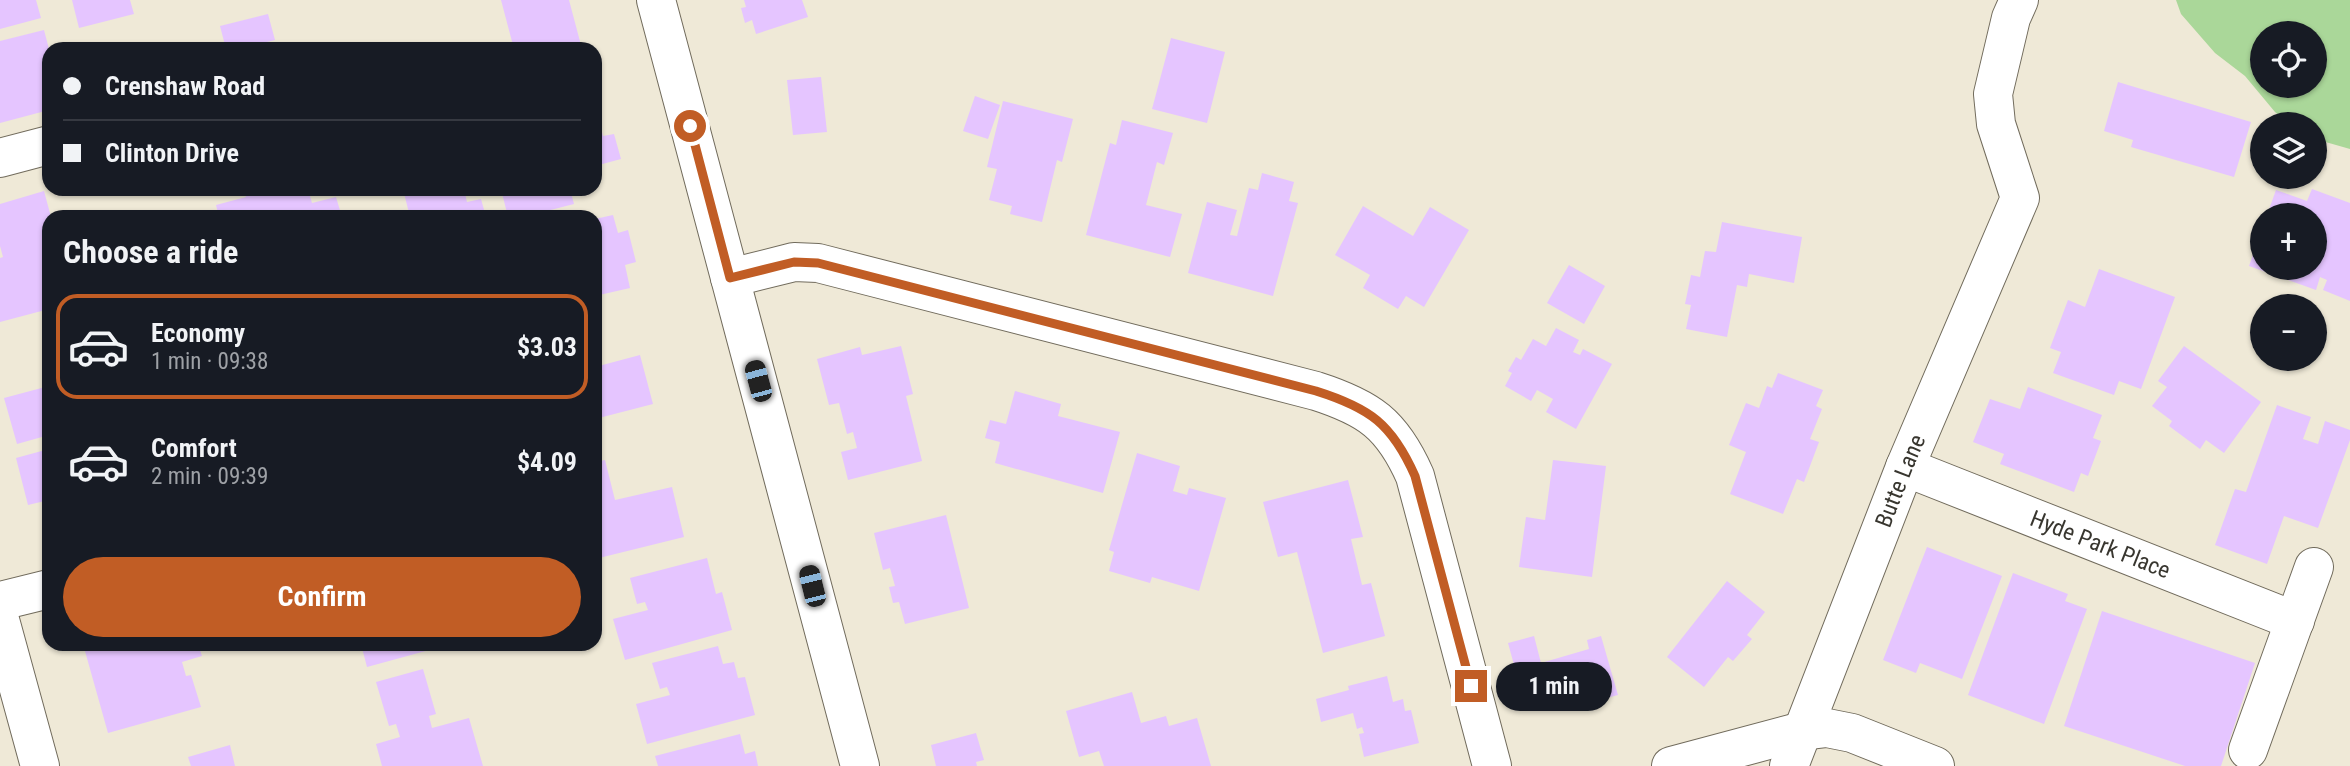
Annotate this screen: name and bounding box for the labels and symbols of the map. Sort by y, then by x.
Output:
route start [674,110,706,142]
car [743,358,774,404]
street label: Butte Lane [1869,430,1931,531]
street label: Hyde Park Place [2027,504,2174,584]
car [797,563,828,609]
callout: 1 min [1496,662,1611,710]
route end [1455,670,1487,702]

